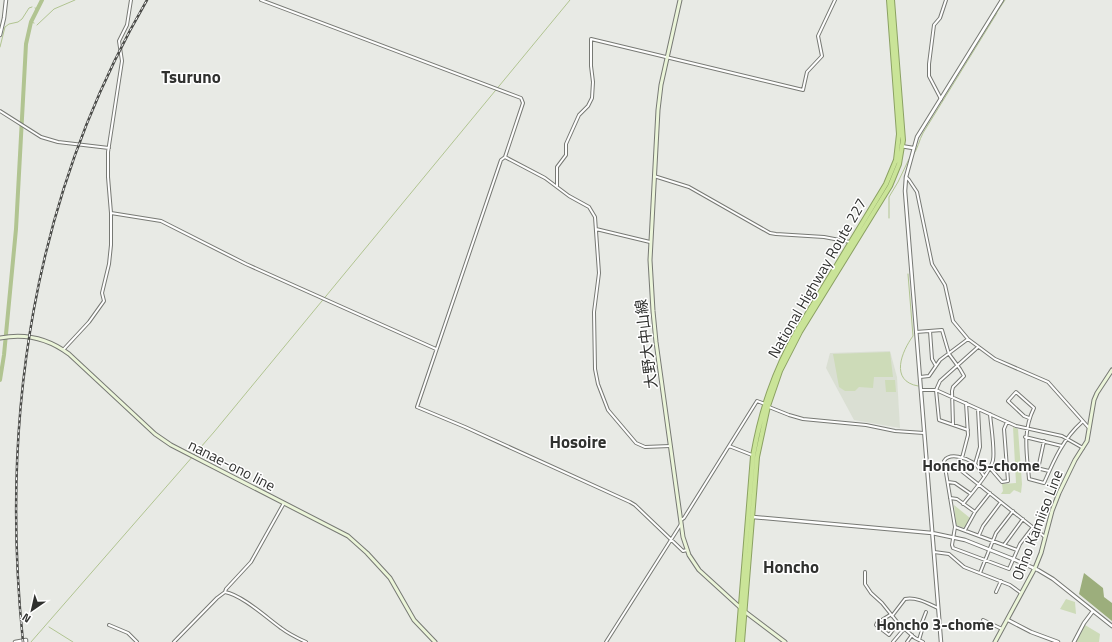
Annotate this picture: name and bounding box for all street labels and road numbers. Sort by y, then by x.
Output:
street label: National Highway Route 227 [762,194,872,362]
street label: 大野大中山線 [629,298,663,390]
street label: nanae-ono line [185,433,279,497]
street label: Ohno Kamiiso Line [1005,466,1069,584]

